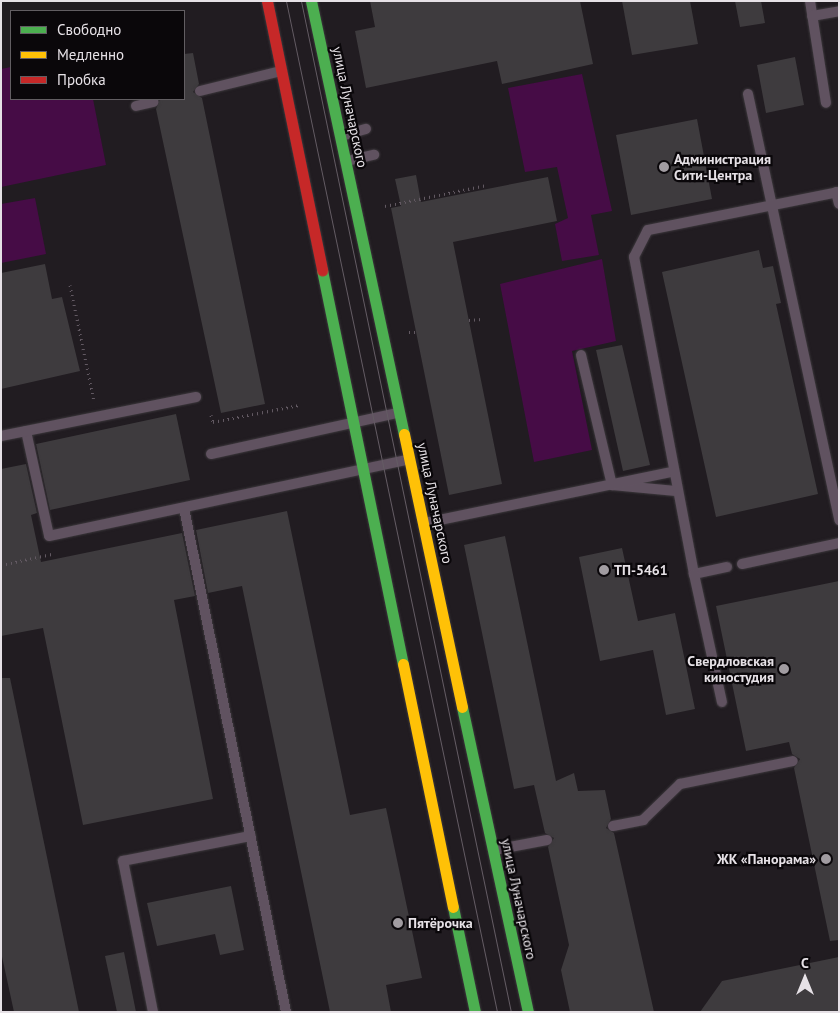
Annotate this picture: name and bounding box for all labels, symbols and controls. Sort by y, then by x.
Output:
legend [10,10,185,100]
text: Свободно [57,20,121,39]
text: Медленно [57,45,124,64]
street label: улица Луначарского [329,45,371,169]
text: Пробка [57,70,106,89]
place label: Администрация Сити-Центра [674,151,771,184]
marker: Администрация Сити-Центра [658,161,670,173]
street label: улица Луначарского [414,441,456,565]
place label: ТП-5461 [614,562,668,578]
marker: ТП-5461 [598,564,610,576]
place label: Свердловская киностудия [687,653,774,686]
marker: Свердловская киностудия [778,663,790,675]
street label: улица Луначарского [498,837,540,961]
place label: ЖК «Панорама» [717,851,816,867]
marker: ЖК «Панорама» [820,853,832,865]
place label: Пятёрочка [408,915,473,931]
marker: Пятёрочка [392,917,404,929]
north arrow [780,953,830,1003]
text: С [801,954,809,972]

